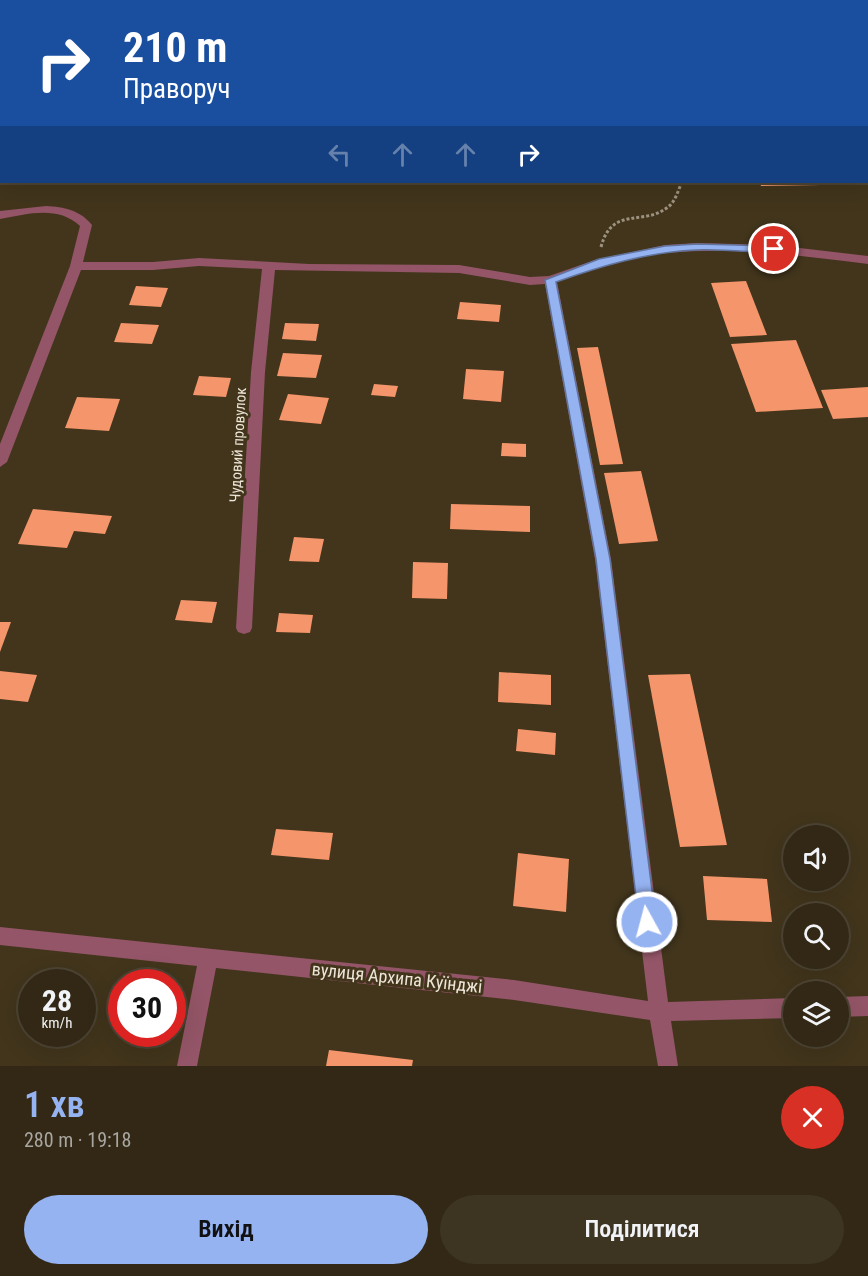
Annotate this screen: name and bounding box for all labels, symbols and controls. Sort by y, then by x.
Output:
text: 210 m [123,23,228,72]
icon: right [24,24,102,102]
text: Праворуч [123,73,231,105]
icon: left [323,138,356,171]
icon: ahead [386,138,419,171]
icon: ahead [449,138,482,171]
icon: right [512,138,545,171]
pin [748,223,799,274]
icon: arrive [757,232,790,265]
street label: Чудовий провулок [226,387,250,503]
map controls [783,825,849,1047]
button: sound [783,825,849,891]
position arrow [615,890,679,954]
button: search [783,903,849,969]
street label: вулиця Архипа Куїнджі [311,958,483,997]
speed limit sign: 30 [108,969,186,1047]
button: layers [783,981,849,1047]
text: 28 [42,983,72,1018]
text: km/h [42,1014,72,1032]
text: 1 хв [24,1084,85,1126]
button: close [781,1086,844,1149]
text: 280 m · 19:18 [24,1128,131,1152]
button: Вихід [24,1195,428,1264]
button: Поділитися [440,1195,844,1264]

